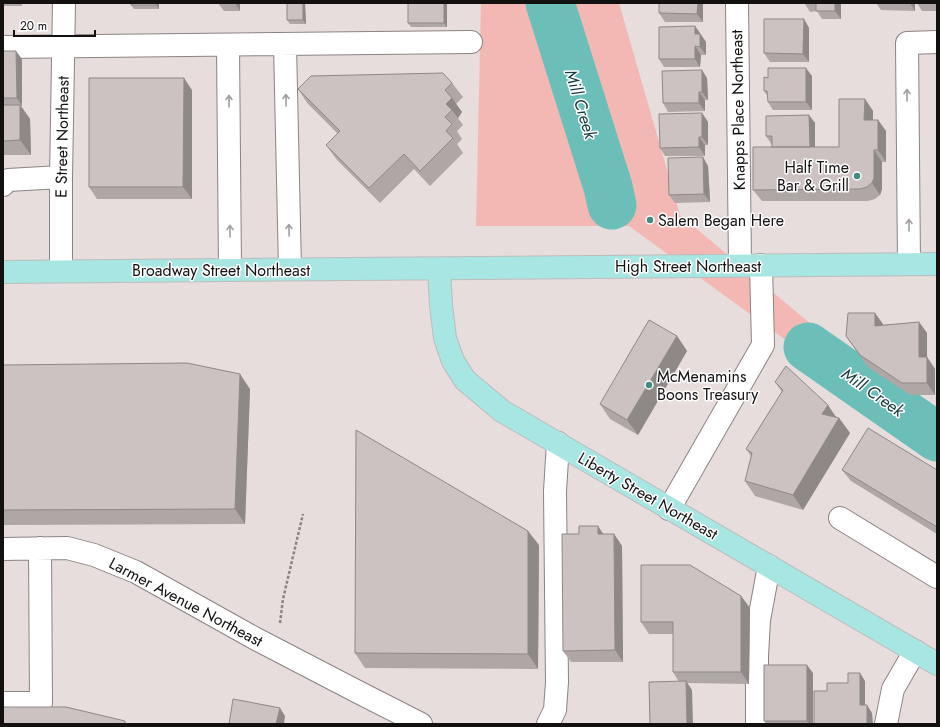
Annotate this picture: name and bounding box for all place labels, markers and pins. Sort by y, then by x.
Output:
place label: Half Time Bar & Grill [777,156,849,197]
marker: Half Time Bar & Grill [852,171,862,181]
place label: Salem Began Here [658,209,784,232]
marker: Salem Began Here [645,215,655,225]
place label: McMenamins Boons Treasury [657,365,759,406]
marker: McMenamins Boons Treasury [644,380,654,390]

